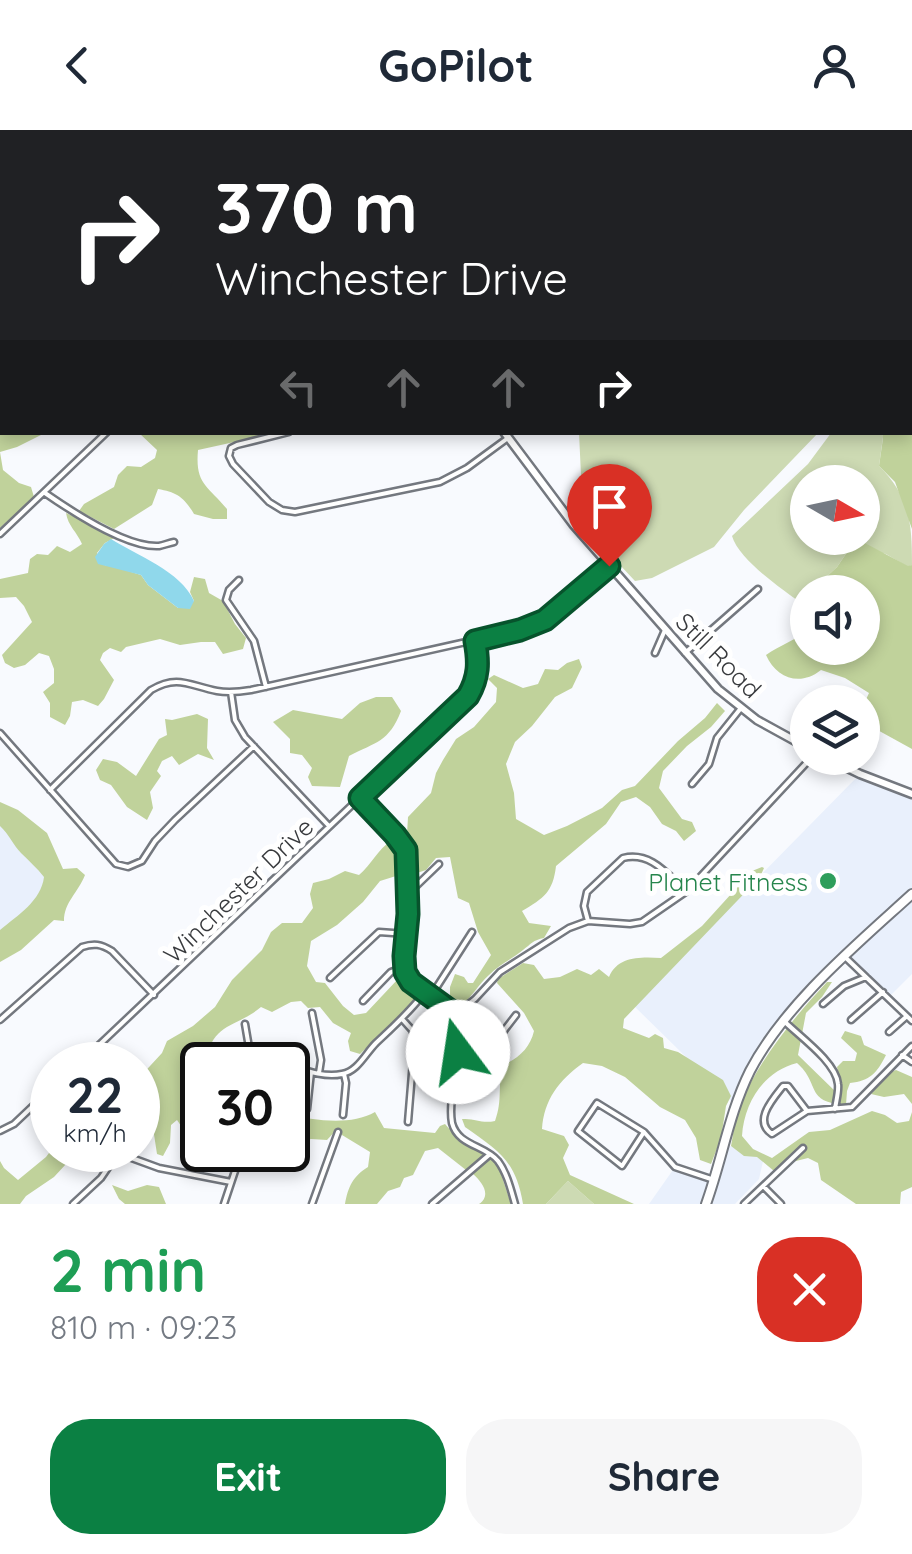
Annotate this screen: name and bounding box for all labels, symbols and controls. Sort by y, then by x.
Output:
text: GoPilot [378,37,534,93]
icon: back [50,38,105,93]
icon: person [807,38,862,93]
text: 370 m [215,163,418,251]
icon: right [50,170,180,300]
text: Winchester Drive [215,250,568,306]
icon: left [271,360,326,415]
icon: ahead [376,360,431,415]
icon: ahead [481,360,536,415]
icon: right [586,360,641,415]
pin [567,464,652,567]
north arrow [790,465,880,555]
map controls [790,465,880,775]
icon: arrive [582,479,637,534]
button: sound [790,575,880,665]
street label: Still Road [670,606,768,704]
button: layers [790,685,880,775]
street label: Winchester Drive [157,811,319,969]
place label: Planet Fitness [648,866,808,897]
marker: Planet Fitness [817,870,839,892]
position arrow [406,1000,510,1104]
speed limit sign: 30 [180,1042,310,1172]
text: 22 [67,1063,123,1126]
text: km/h [63,1117,127,1148]
text: 2 min [50,1232,206,1307]
button: close [757,1237,862,1342]
text: 810 m · 09:23 [50,1307,237,1347]
button: Exit [50,1419,446,1534]
button: Share [466,1419,862,1534]

